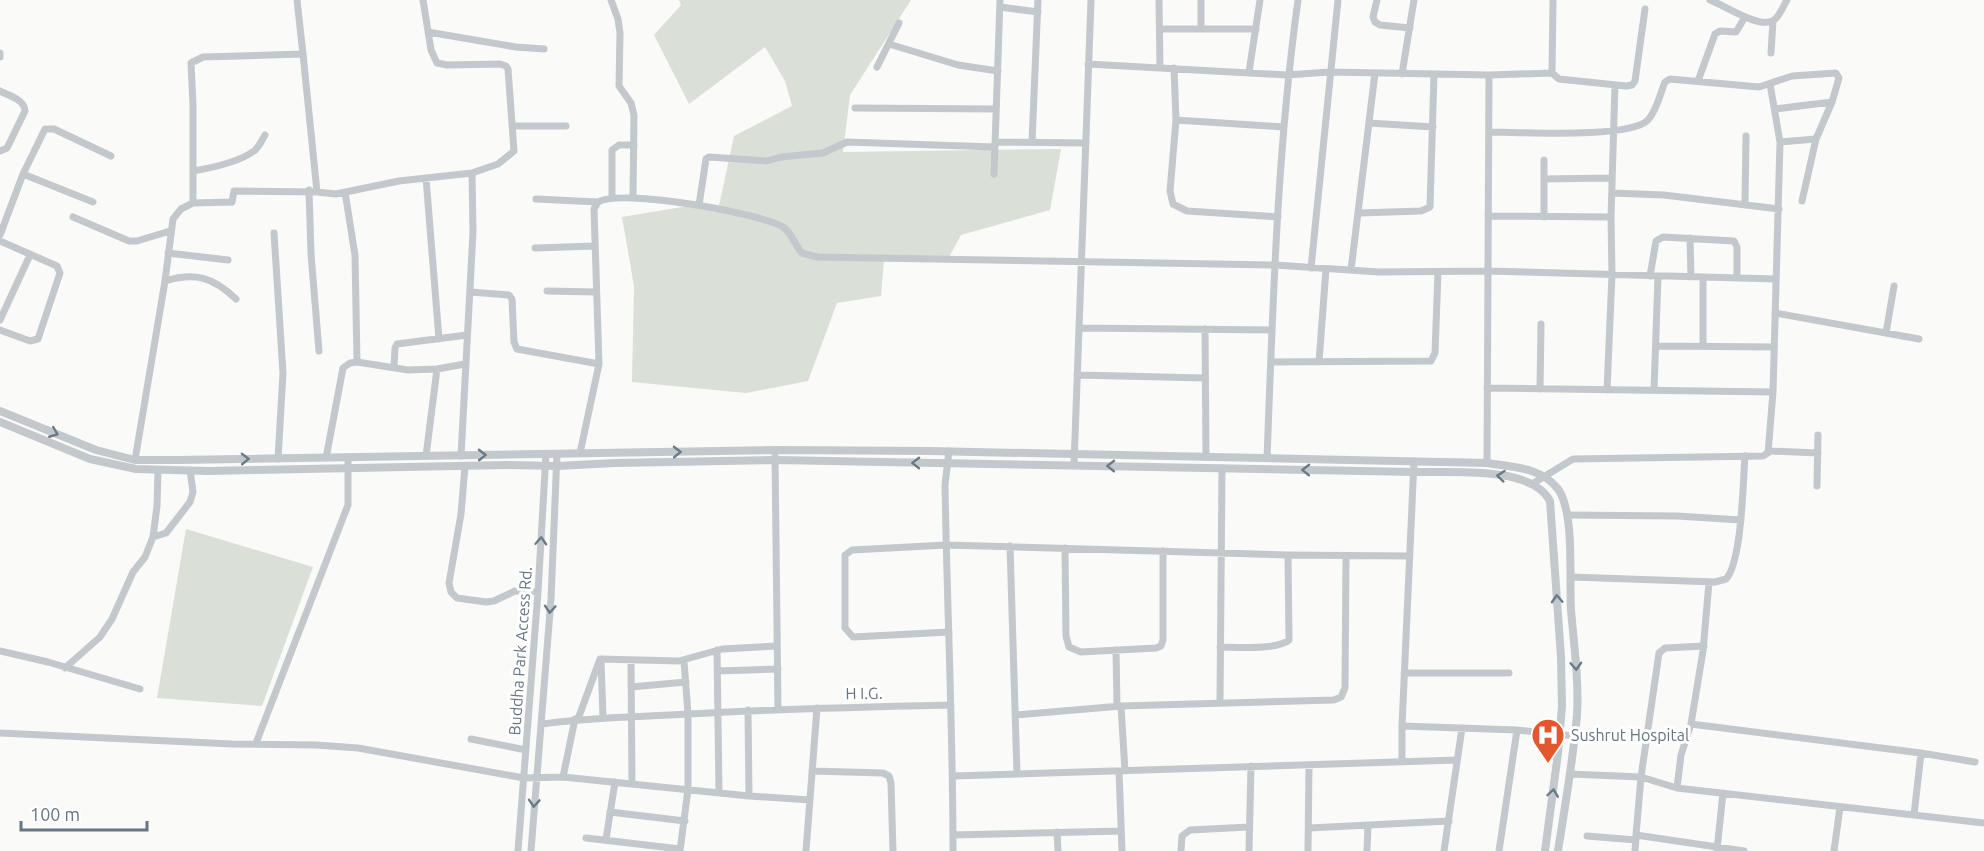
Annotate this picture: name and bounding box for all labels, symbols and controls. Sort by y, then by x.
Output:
one-way arrow [48,426,59,438]
one-way arrow [672,446,681,458]
one-way arrow [477,449,486,461]
one-way arrow [240,453,249,465]
one-way arrow [911,457,920,469]
one-way arrow [1106,460,1115,472]
one-way arrow [1301,464,1310,477]
one-way arrow [1496,470,1505,483]
one-way arrow [535,537,548,546]
street label: Buddha Park Access Rd. [505,566,535,736]
one-way arrow [1550,594,1563,603]
one-way arrow [544,604,557,613]
one-way arrow [1569,661,1582,670]
street label: H I.G. [845,684,883,702]
hospital icon: Sushrut Hospital [1530,717,1566,764]
place label: Sushrut Hospital [1571,726,1689,744]
one-way arrow [1546,788,1558,798]
scale bar [21,794,147,832]
one-way arrow [528,798,541,807]
text: 100 m [30,804,80,824]

